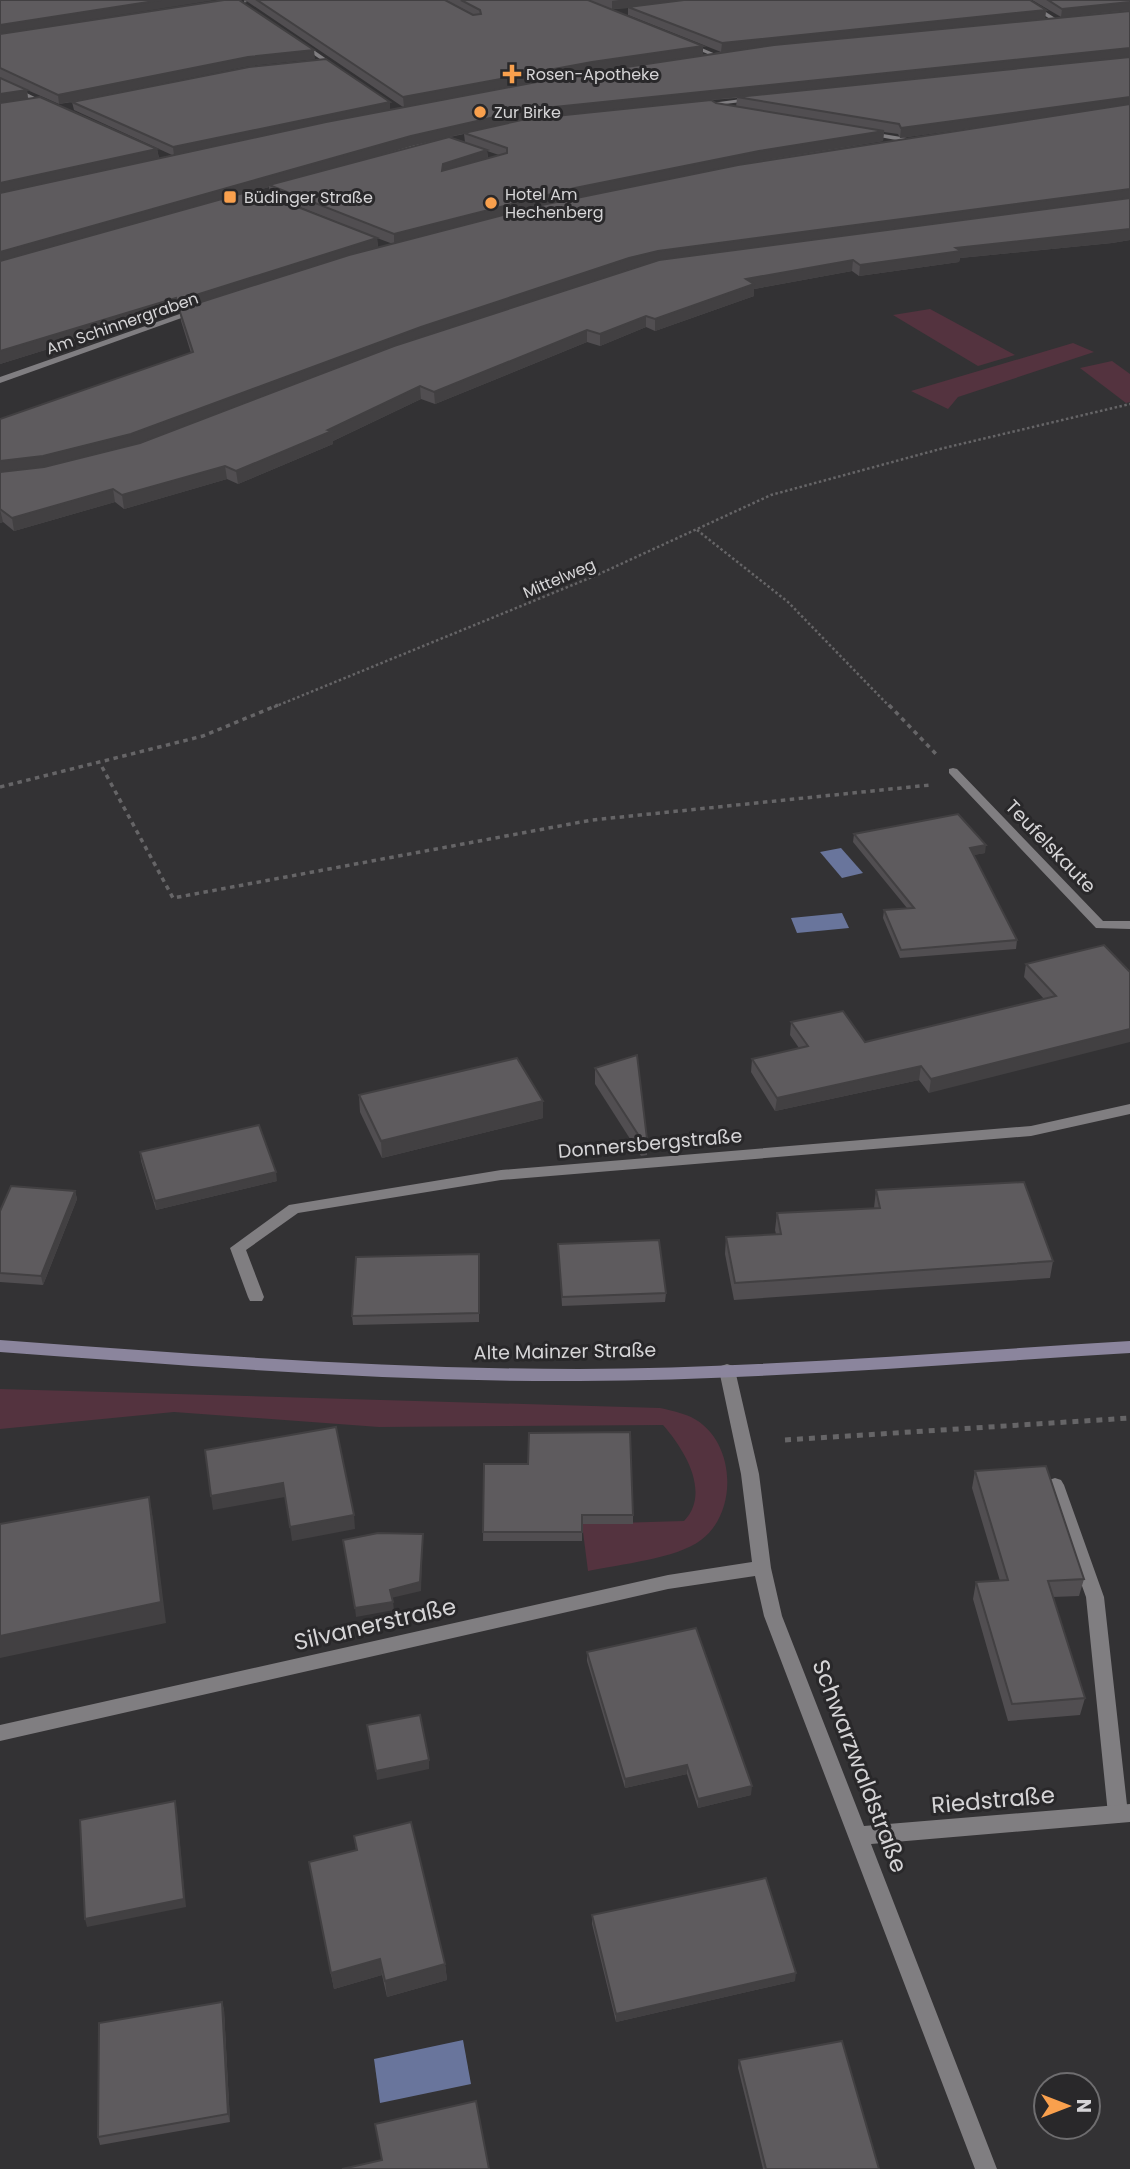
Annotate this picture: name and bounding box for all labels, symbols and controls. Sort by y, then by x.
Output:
place label: Rosen-Apotheke [526,63,659,86]
marker: Rosen-Apotheke [504,66,520,82]
place label: Zur Birke [494,101,561,124]
marker: Zur Birke [472,104,488,120]
place label: Hotel Am Hechenberg [505,183,604,224]
place label: Büdinger Straße [244,186,373,209]
marker: Büdinger Straße [222,189,238,205]
marker: Hotel Am Hechenberg [483,195,499,211]
street label: Am Schinnergraben [43,287,201,360]
street label: Mittelweg [519,553,599,604]
street label: Teufelskaute [999,794,1102,899]
street label: Donnersbergstraße [557,1122,743,1165]
street label: Alte Mainzer Straße [473,1336,657,1367]
street label: Silvanerstraße [291,1590,459,1658]
street label: Schwarzwaldstraße [805,1655,915,1877]
street label: Riedstraße [930,1779,1056,1821]
north arrow [1032,2071,1102,2141]
text: N [1070,2099,1097,2113]

